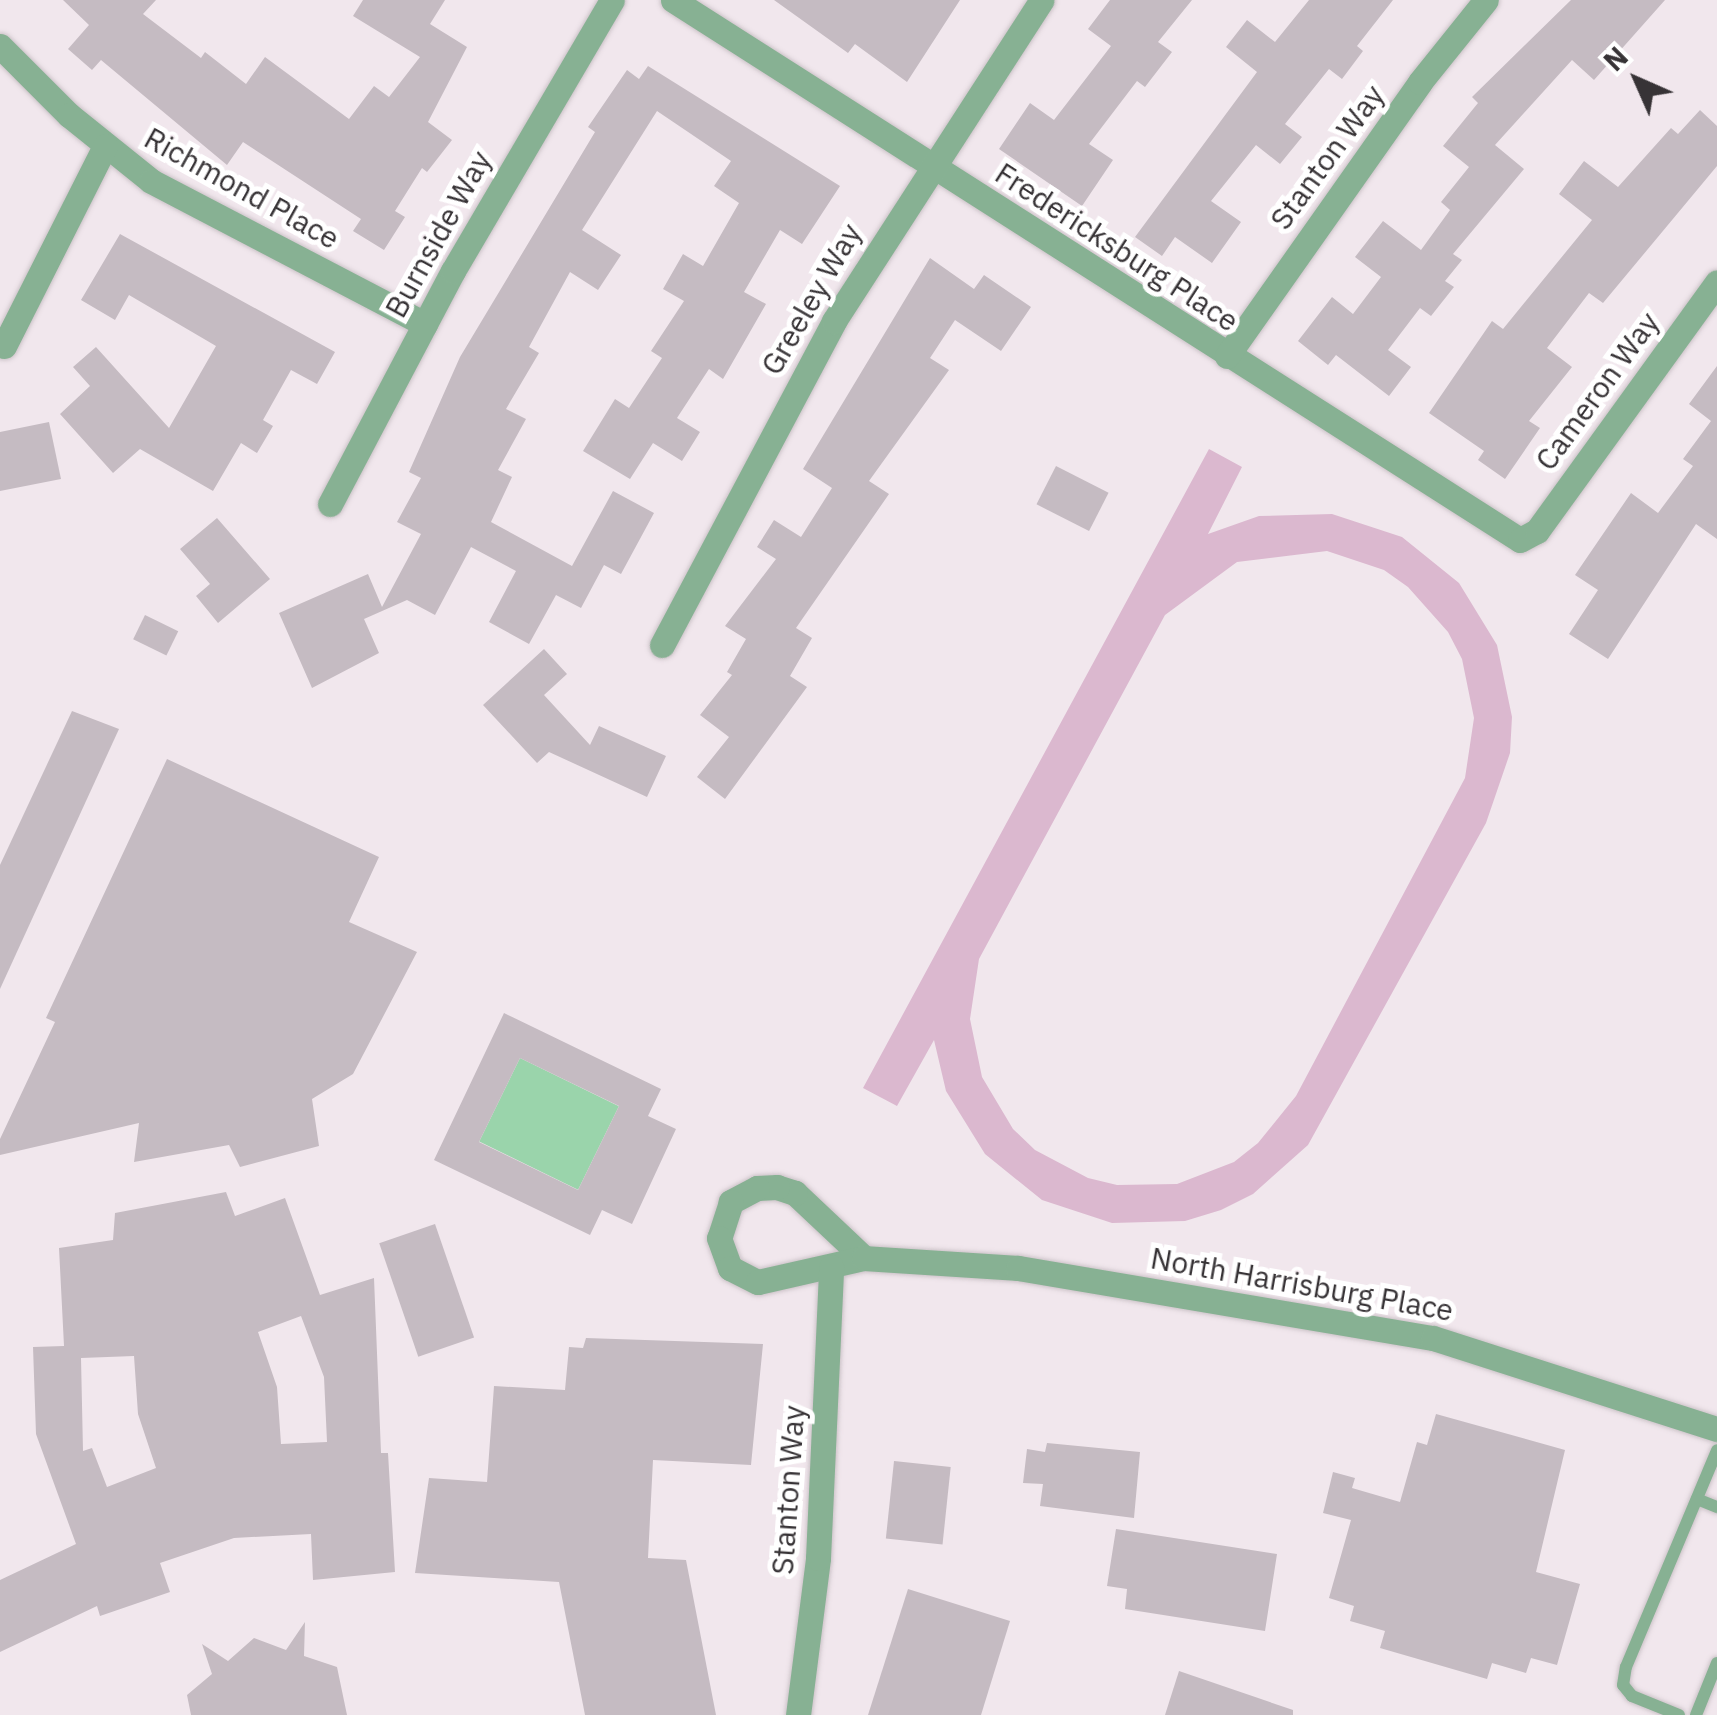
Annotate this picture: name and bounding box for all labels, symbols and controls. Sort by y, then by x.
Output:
north arrow [1587,30,1687,130]
text: N [1595,38,1636,79]
street label: Stanton Way [1263,78,1391,236]
street label: Richmond Place [138,120,346,256]
street label: Burnside Way [377,144,499,324]
street label: Fredericksburg Place [989,155,1245,339]
street label: Greeley Way [753,217,869,381]
street label: Cameron Way [1528,305,1666,477]
street label: North Harrisburg Place [1148,1240,1456,1328]
street label: Stanton Way [764,1404,812,1576]

